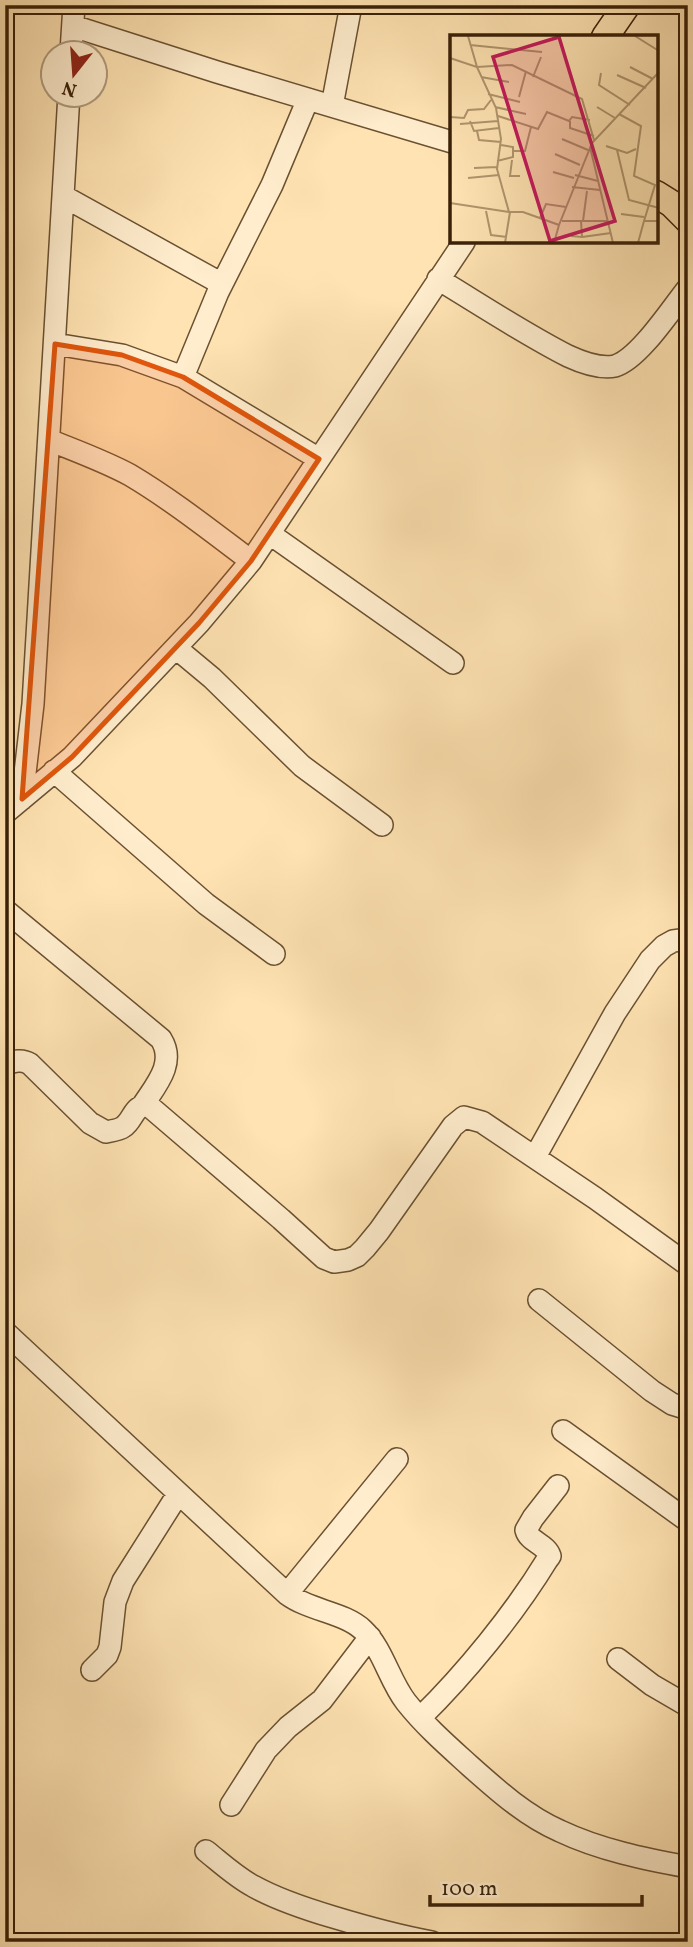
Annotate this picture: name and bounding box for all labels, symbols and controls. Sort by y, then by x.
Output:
inset map [450,35,658,243]
north arrow [38,38,108,108]
text: N [59,74,80,103]
scale bar [430,1863,642,1907]
text: 100 m [441,1875,498,1904]

